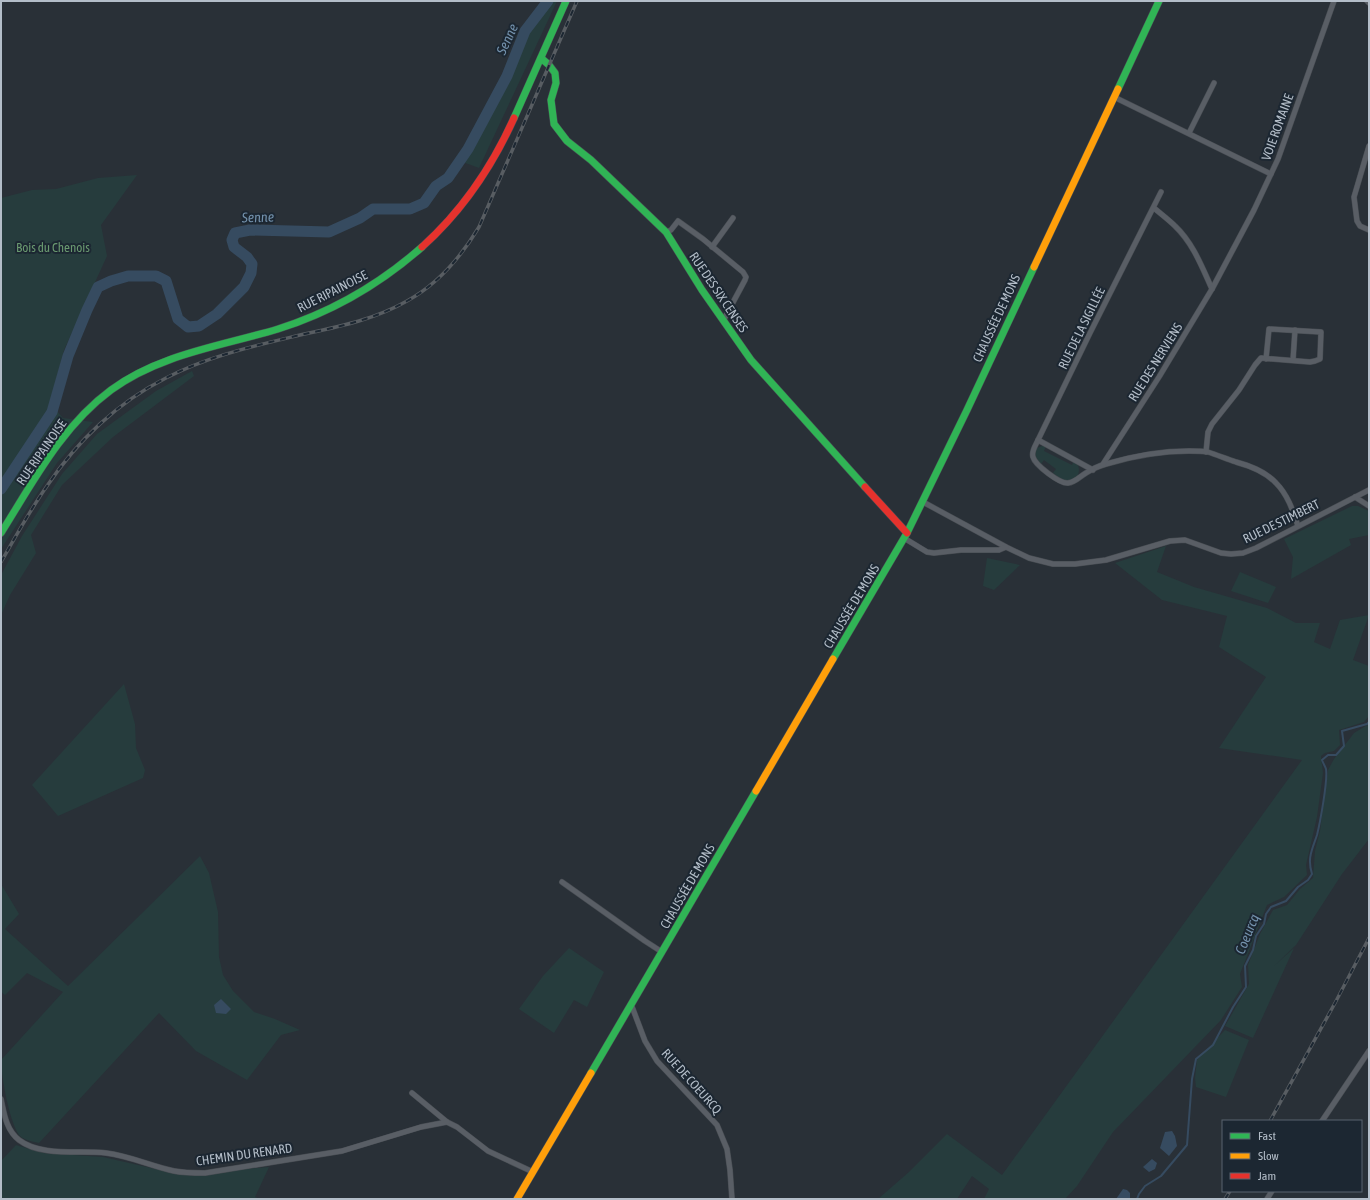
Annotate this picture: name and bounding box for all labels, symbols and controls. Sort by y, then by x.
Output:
water label: Senne [493,21,521,58]
street label: VOIE ROMAINE [1258,91,1297,163]
water label: Senne [241,208,274,226]
park label: Bois du Chenois [16,240,90,255]
street label: RUE DES SIX CENSES [686,249,751,336]
street label: RUE RIPAINOISE [295,267,370,315]
street label: CHAUSSÉE DE MONS [970,271,1024,365]
street label: RUE DE LA SIGILLÉE [1055,284,1108,372]
street label: RUE DES NERVIENS [1125,320,1186,404]
street label: RUE RIPAINOISE [13,416,70,488]
street label: RUE DE STIMBERT [1241,496,1322,546]
street label: CHAUSSÉE DE MONS [820,561,883,651]
street label: CHAUSSÉE DE MONS [657,841,718,931]
water label: Coeurcq [1232,912,1262,956]
street label: RUE DE COEURCQ [659,1046,725,1117]
legend [1222,1120,1362,1192]
text: Fast [1258,1129,1276,1143]
street label: CHEMIN DU RENARD [195,1140,293,1169]
text: Slow [1258,1149,1279,1163]
text: Jam [1258,1169,1276,1183]

